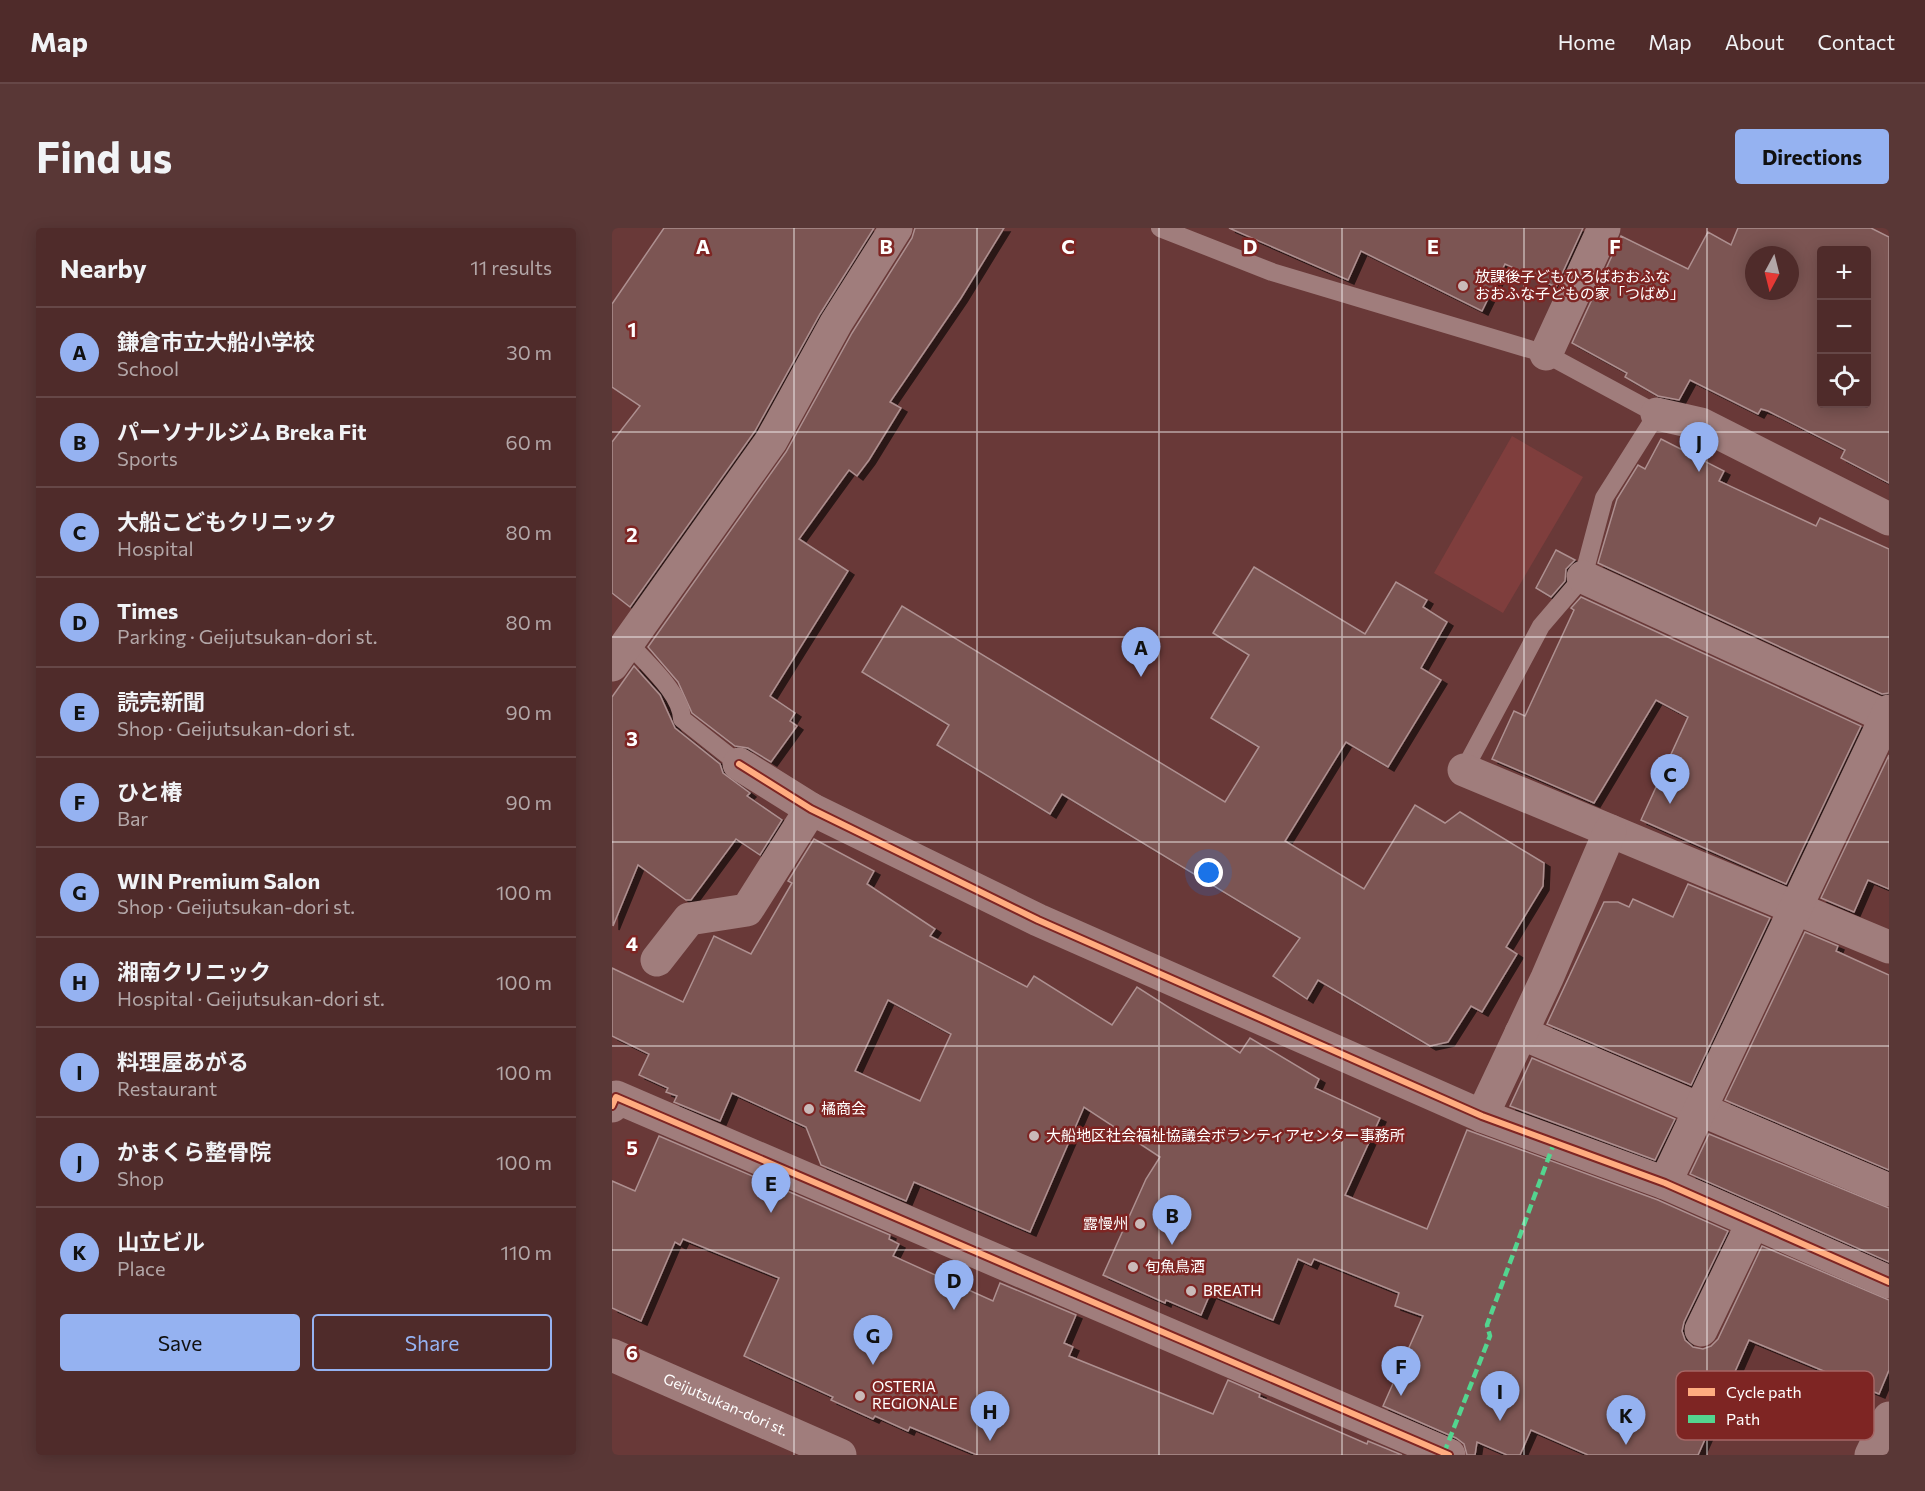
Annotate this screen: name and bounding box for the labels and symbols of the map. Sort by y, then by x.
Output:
text: A [696,234,710,258]
text: B [879,234,893,258]
text: C [1061,234,1075,258]
text: D [1243,234,1257,258]
text: E [1427,234,1439,258]
text: F [1609,234,1621,258]
north arrow [1745,246,1799,300]
place label: 放課後子どもひろばおおふな おおふな子どもの家「つばめ」 [1475,267,1685,302]
marker: 放課後子どもひろばおおふな おおふな子どもの家「つばめ」 [1456,279,1470,293]
text: 1 [627,317,637,341]
pin: J [1680,422,1718,472]
text: 2 [626,522,638,546]
pin: A [1122,628,1160,677]
text: 3 [626,726,638,750]
pin: C [1650,754,1690,804]
your location [1194,858,1223,887]
text: 4 [626,931,638,955]
place label: 橘商会 [821,1099,866,1117]
marker: 橘商会 [802,1102,816,1116]
place label: 大船地区社会福祉協議会ボランティアセンター事務所 [1046,1126,1405,1144]
marker: 大船地区社会福祉協議会ボランティアセンター事務所 [1027,1129,1041,1143]
text: 5 [626,1135,638,1159]
pin: E [752,1164,790,1213]
pin: B [1152,1196,1192,1245]
place label: 露慢州 [1083,1214,1128,1232]
marker: 露慢州 [1133,1217,1147,1231]
place label: 旬魚鳥酒 [1145,1257,1205,1275]
pin: D [934,1260,974,1310]
marker: 旬魚鳥酒 [1126,1260,1140,1274]
place label: BREATH [1203,1281,1262,1299]
marker: BREATH [1184,1284,1198,1298]
pin: G [854,1316,892,1365]
text: 6 [626,1340,638,1364]
pin: F [1382,1346,1420,1396]
street label: Geijutsukan-dori st. [661,1369,791,1439]
legend [1676,1371,1874,1440]
pin: I [1480,1372,1520,1421]
place label: OSTERIA REGIONALE [872,1377,958,1412]
text: Cycle path [1726,1382,1802,1401]
marker: OSTERIA REGIONALE [853,1389,867,1403]
pin: H [970,1392,1010,1441]
pin: K [1606,1396,1646,1445]
text: Path [1726,1409,1760,1428]

